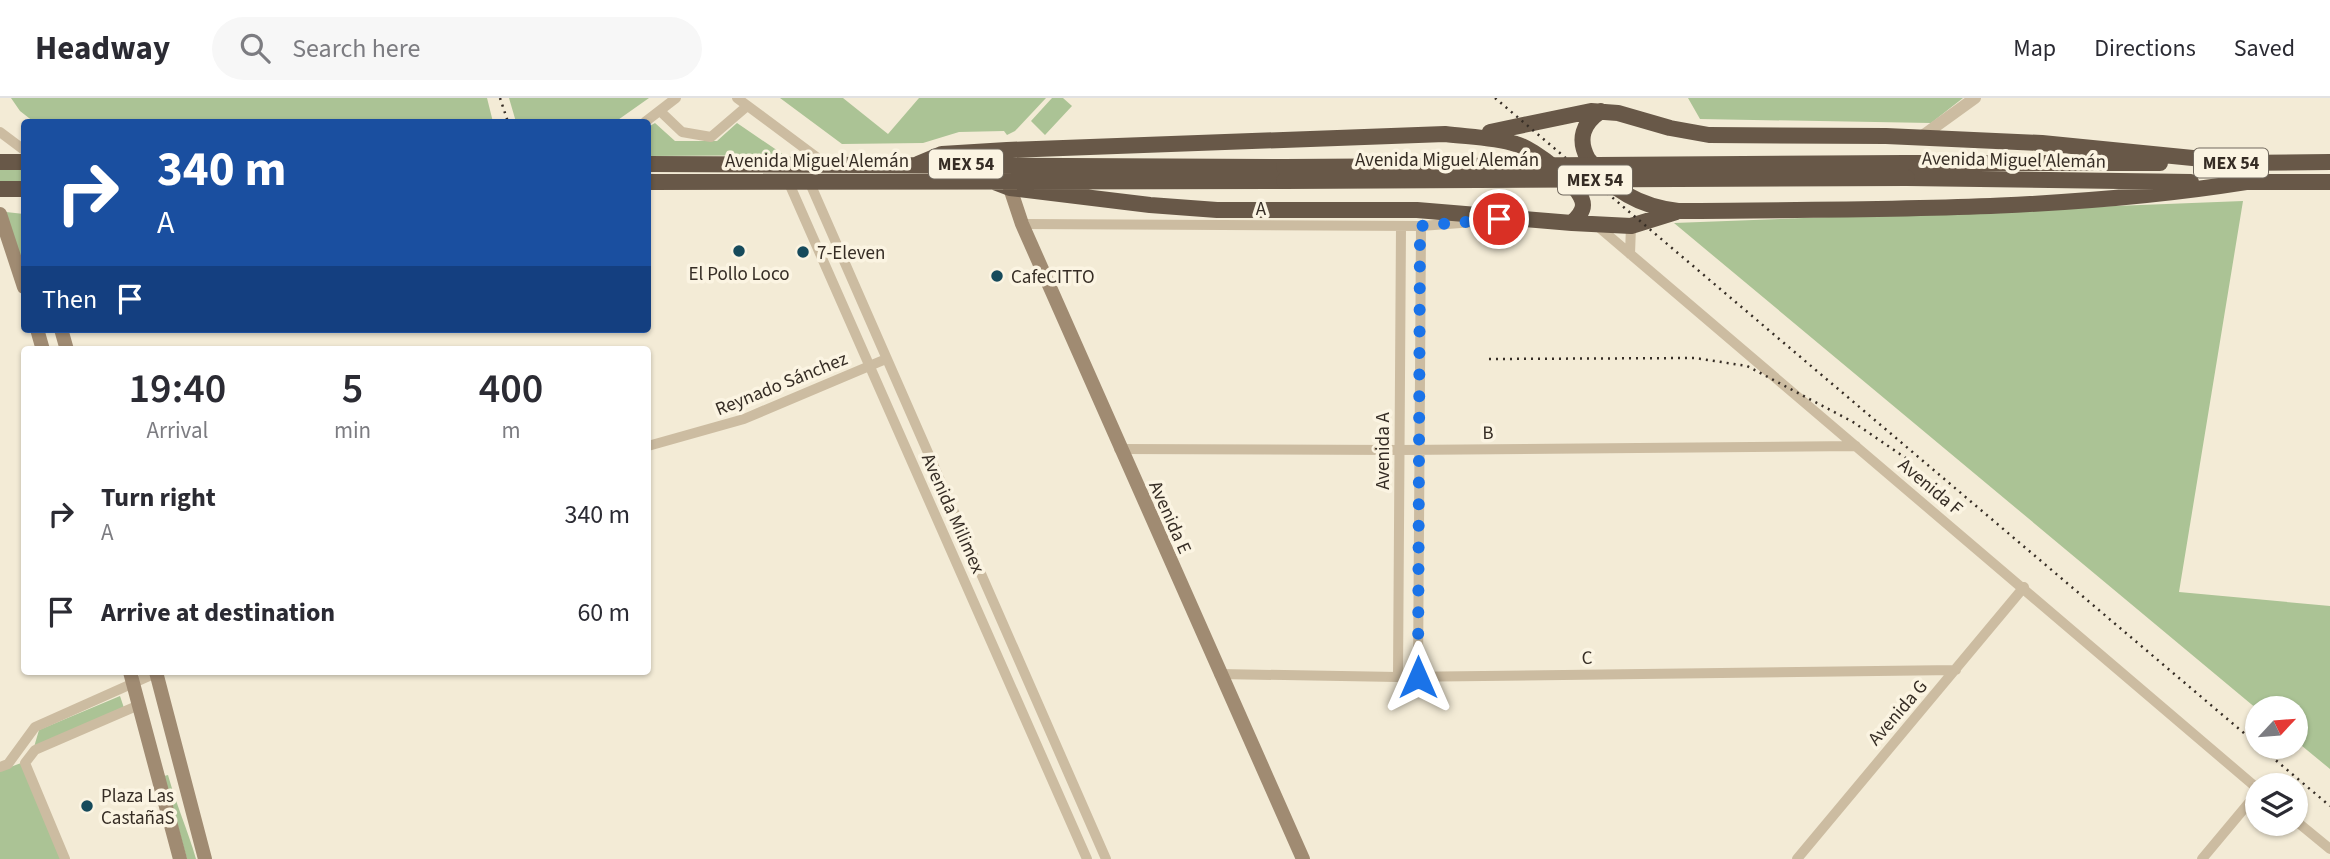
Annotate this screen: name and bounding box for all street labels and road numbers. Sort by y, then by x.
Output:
street label: Avenida Miguel Alemán [1922,145,2106,176]
street label: Avenida Miguel Alemán [1355,147,1539,174]
street label: Avenida Miguel Alemán [725,148,909,175]
road number: MEX 54 [2194,149,2268,178]
road number: MEX 54 [929,150,1003,178]
road number: MEX 54 [1558,166,1632,194]
street label: A [1256,196,1267,223]
street label: Reynado Sánchez [711,346,852,423]
street label: Avenida A [1370,411,1397,490]
street label: B [1482,420,1494,447]
street label: Avenida Milimex [914,449,991,578]
street label: Avenida F [1892,452,1968,522]
street label: Avenida E [1142,477,1198,558]
street label: C [1581,645,1593,672]
street label: Avenida G [1862,674,1934,752]

